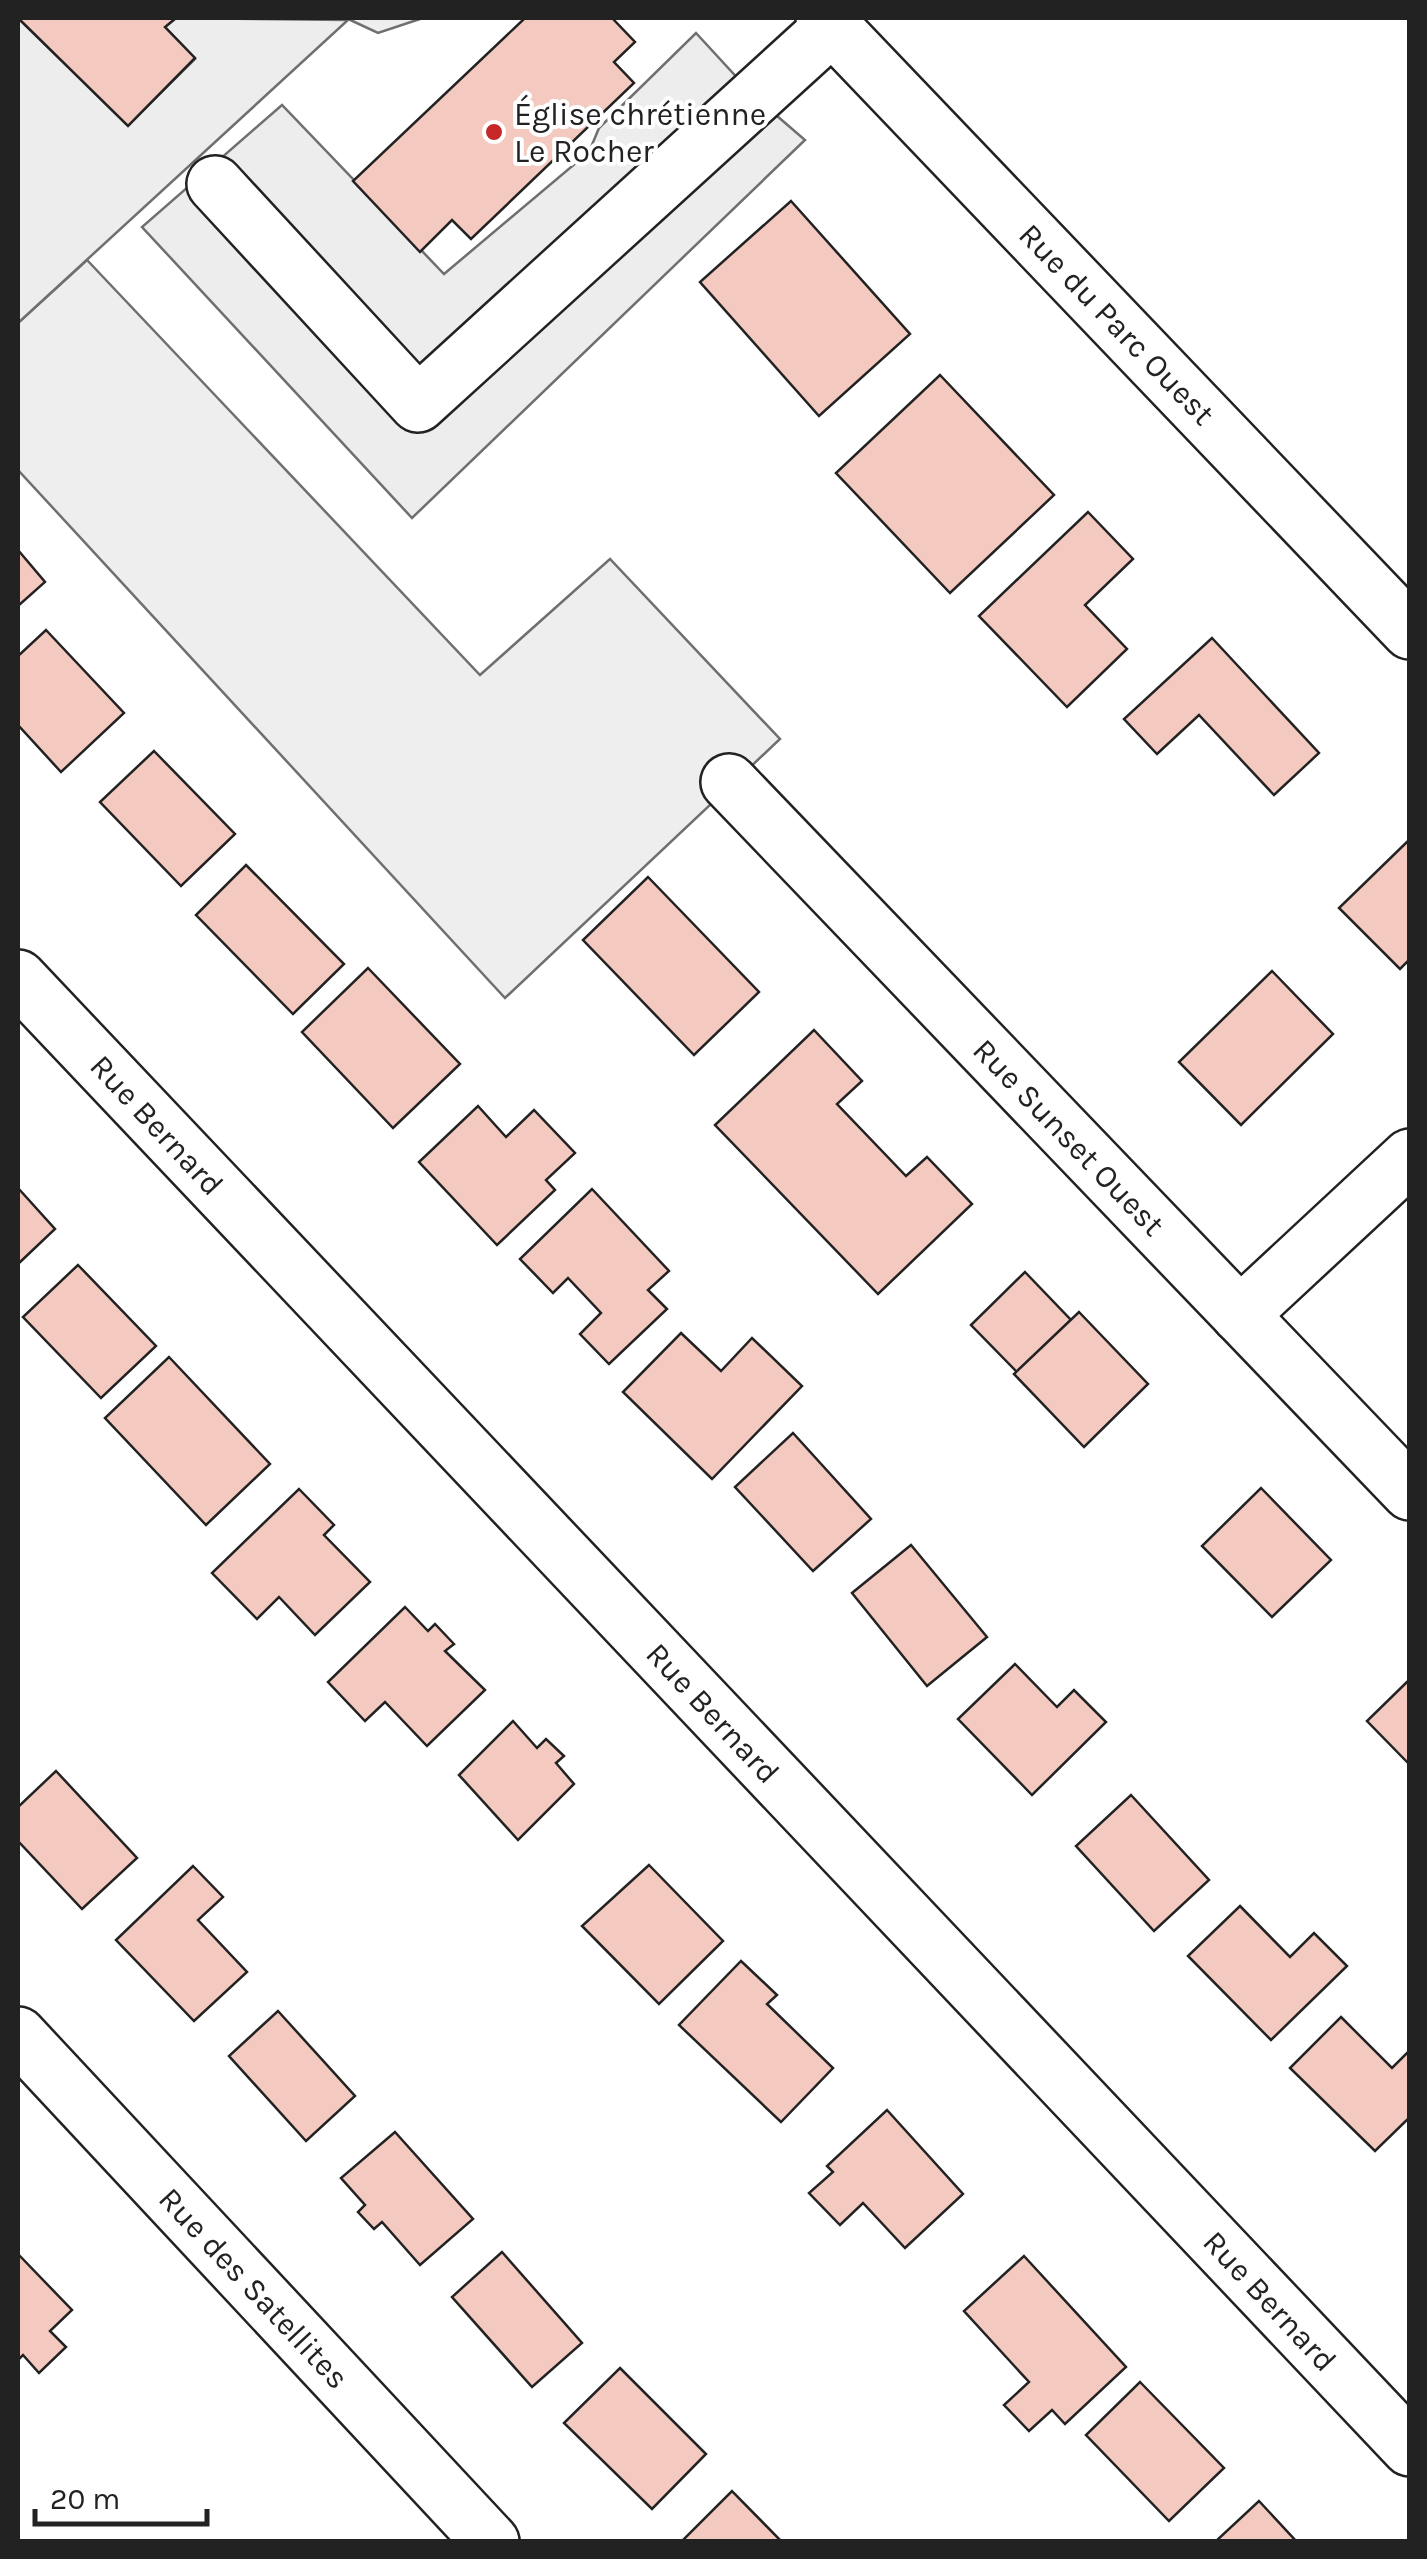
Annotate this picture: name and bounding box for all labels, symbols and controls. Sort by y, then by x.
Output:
place label: Église chrétienne Le Rocher [514,94,766,170]
marker: Église chrétienne Le Rocher [483,121,505,143]
street label: Rue du Parc Ouest [1011,216,1222,433]
street label: Rue Sunset Ouest [965,1031,1172,1243]
street label: Rue Bernard [82,1048,231,1203]
street label: Rue Bernard [638,1636,787,1791]
street label: Rue des Satellites [151,2180,356,2396]
street label: Rue Bernard [1195,2224,1344,2379]
scale bar [35,2464,208,2526]
text: 20 m [50,2481,120,2517]

